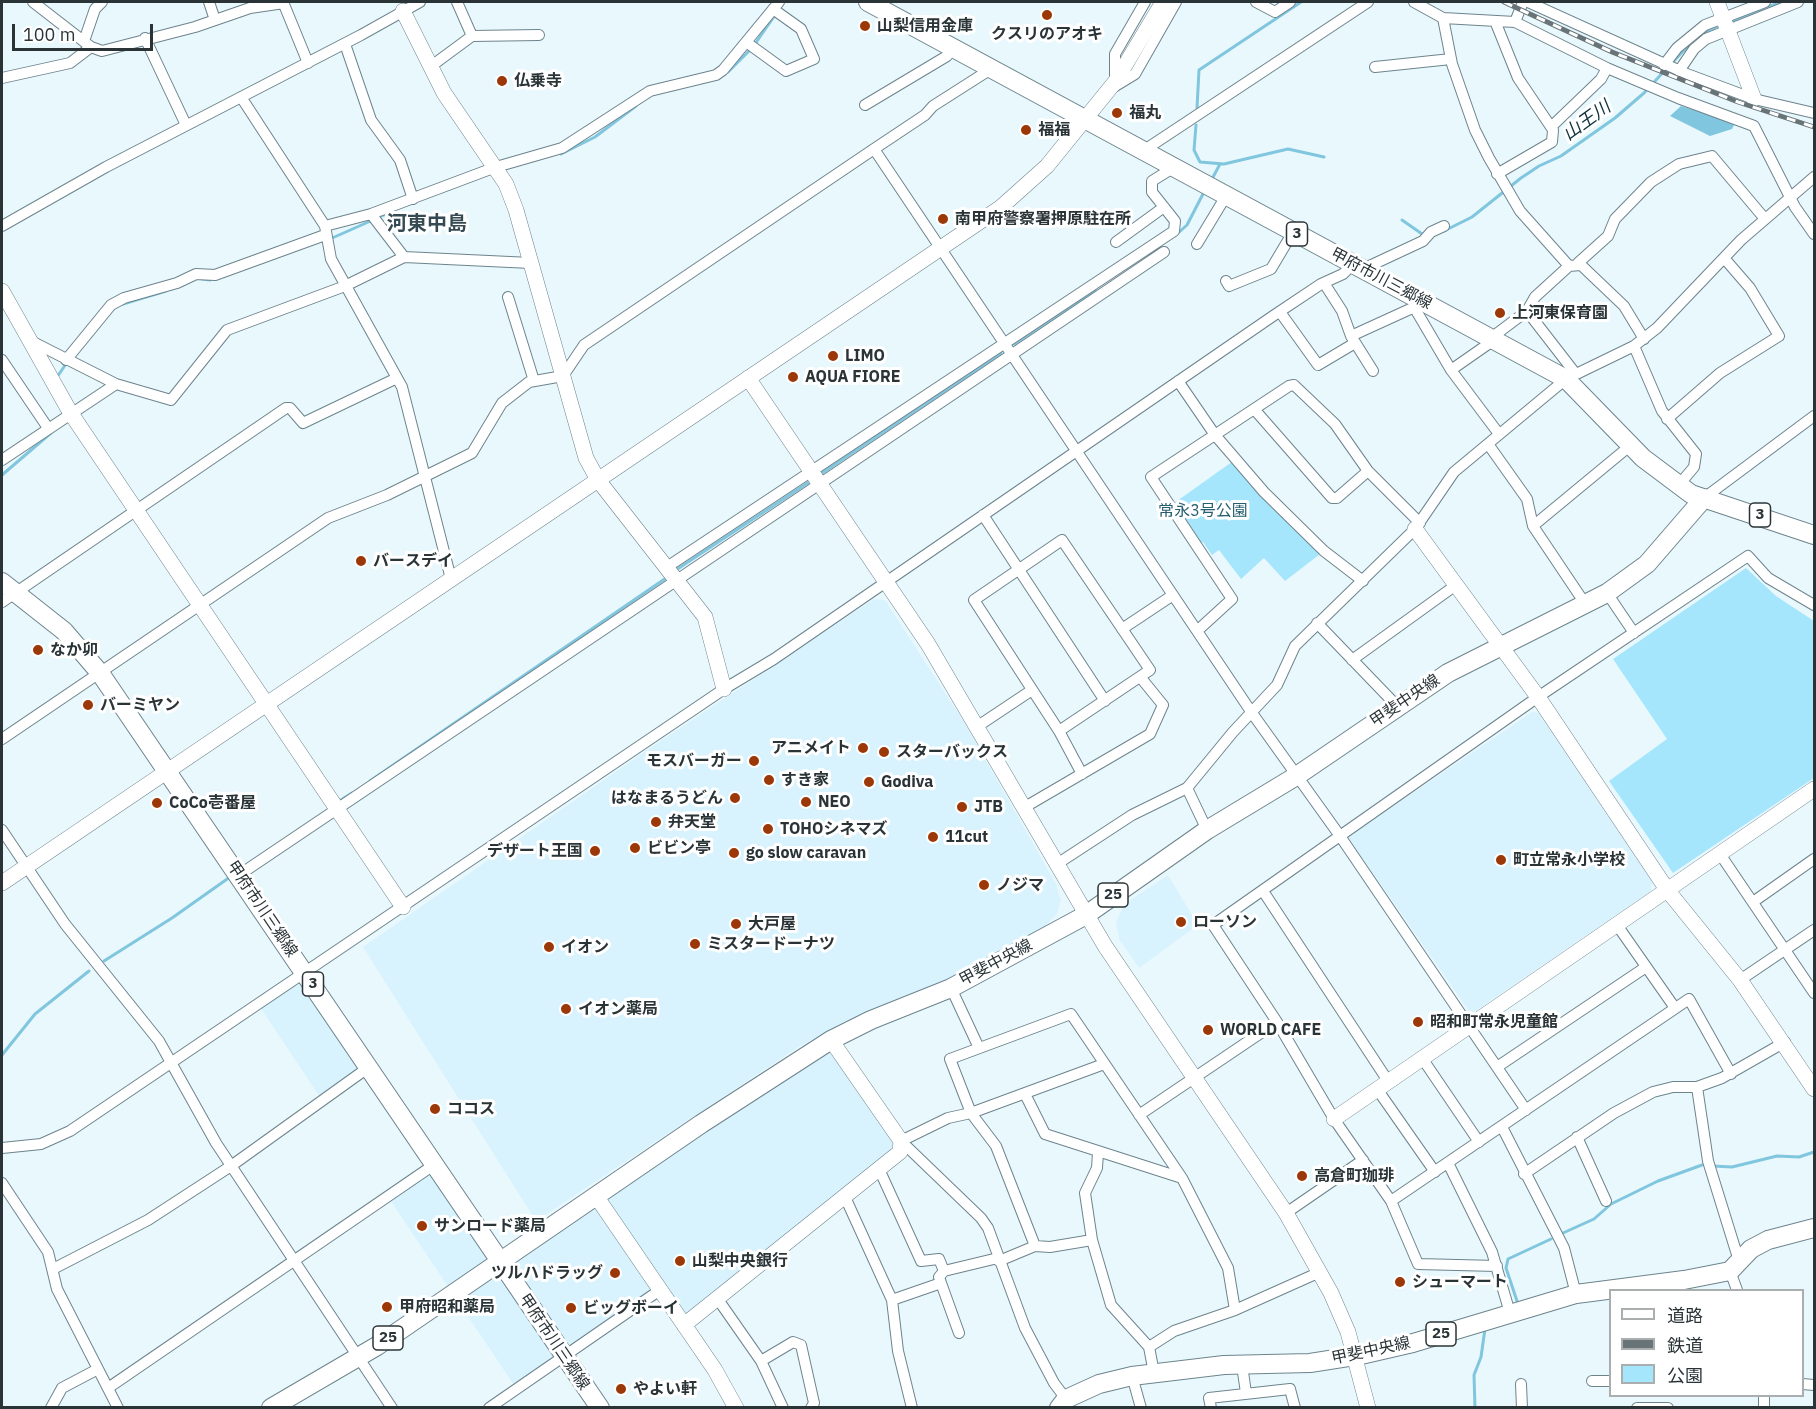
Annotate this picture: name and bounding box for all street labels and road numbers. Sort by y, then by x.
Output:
road number: 3 [1286,222,1308,246]
street label: 甲府市川三郷線 [1327,244,1435,314]
road number: 3 [1750,503,1770,527]
street label: 甲斐中央線 [1366,671,1444,731]
street label: 甲府市川三郷線 [223,857,301,961]
road number: 25 [1098,883,1128,907]
street label: 甲斐中央線 [956,936,1036,990]
road number: 3 [302,972,324,996]
street label: 甲府市川三郷線 [515,1290,593,1394]
road number: 25 [1426,1322,1456,1346]
road number: 25 [373,1326,403,1350]
street label: 甲斐中央線 [1330,1333,1412,1369]

